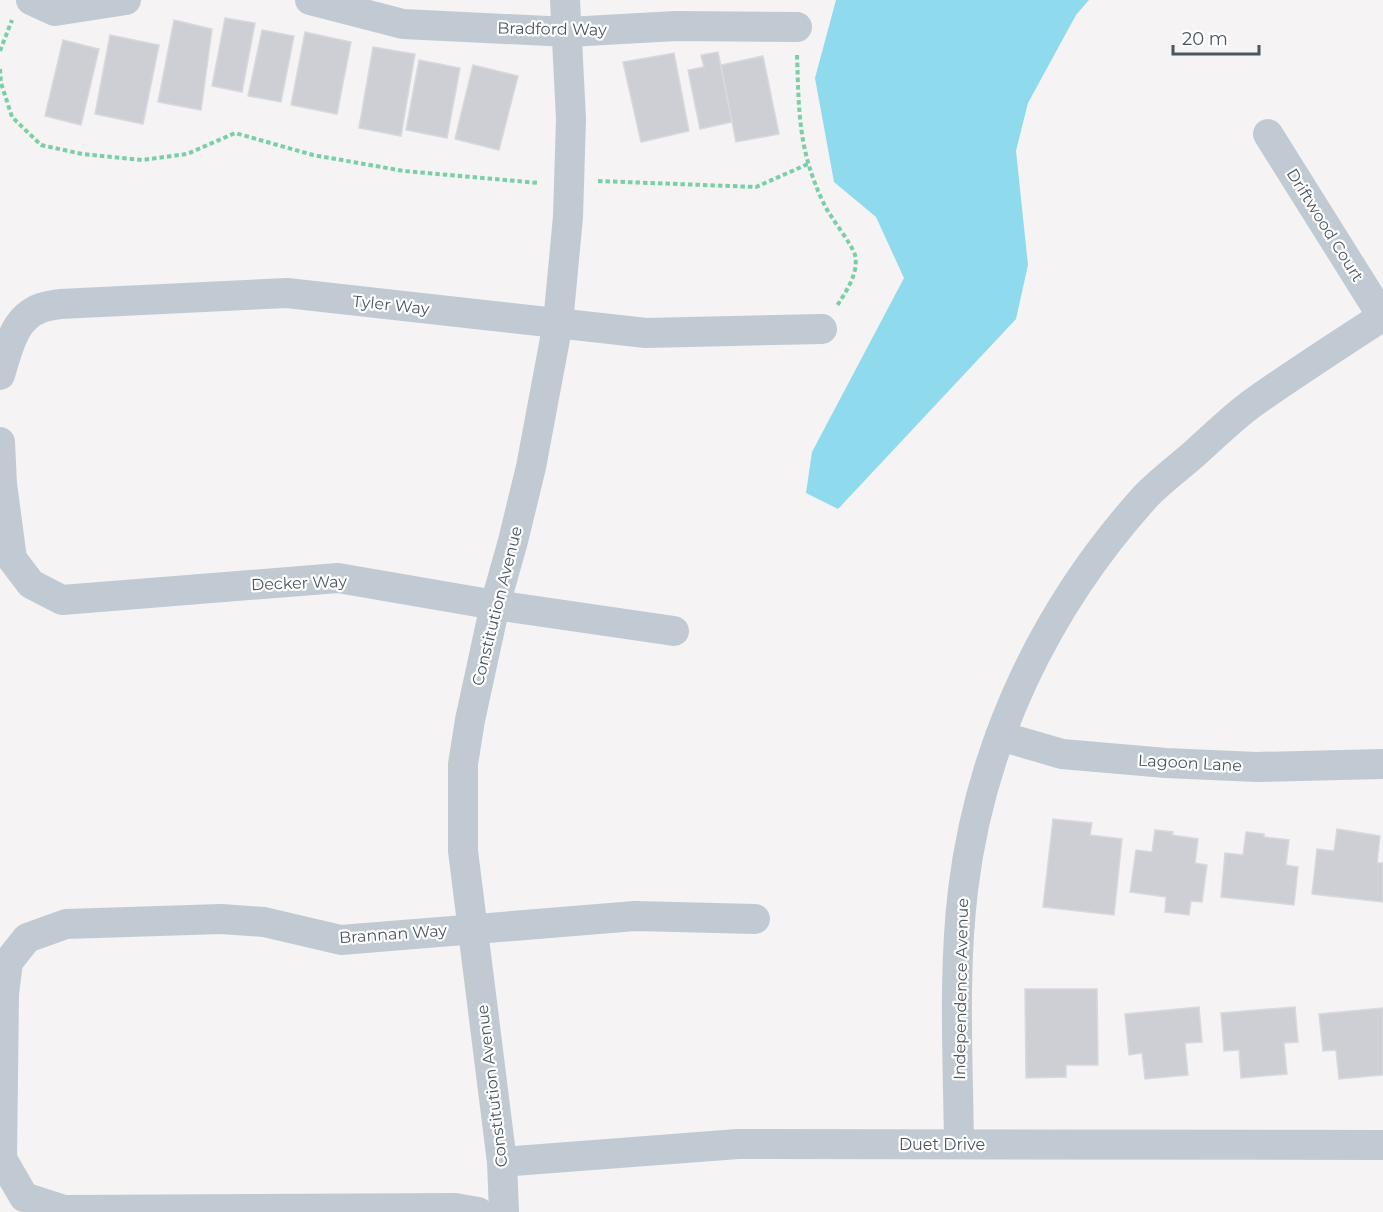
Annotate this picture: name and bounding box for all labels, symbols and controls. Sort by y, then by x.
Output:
scale bar [1173,18,1258,56]
street label: Bradford Way [497,19,607,39]
text: 20 m [1182,28,1228,50]
street label: Driftwood Court [1283,165,1368,285]
street label: Tyler Way [352,292,431,319]
street label: Constitution Avenue [468,524,526,688]
street label: Decker Way [251,572,348,594]
street label: Lagoon Lane [1137,751,1243,775]
street label: Independence Avenue [950,898,972,1080]
street label: Brannan Way [338,921,448,947]
street label: Constitution Avenue [473,1004,511,1168]
street label: Duet Drive [899,1135,985,1154]

